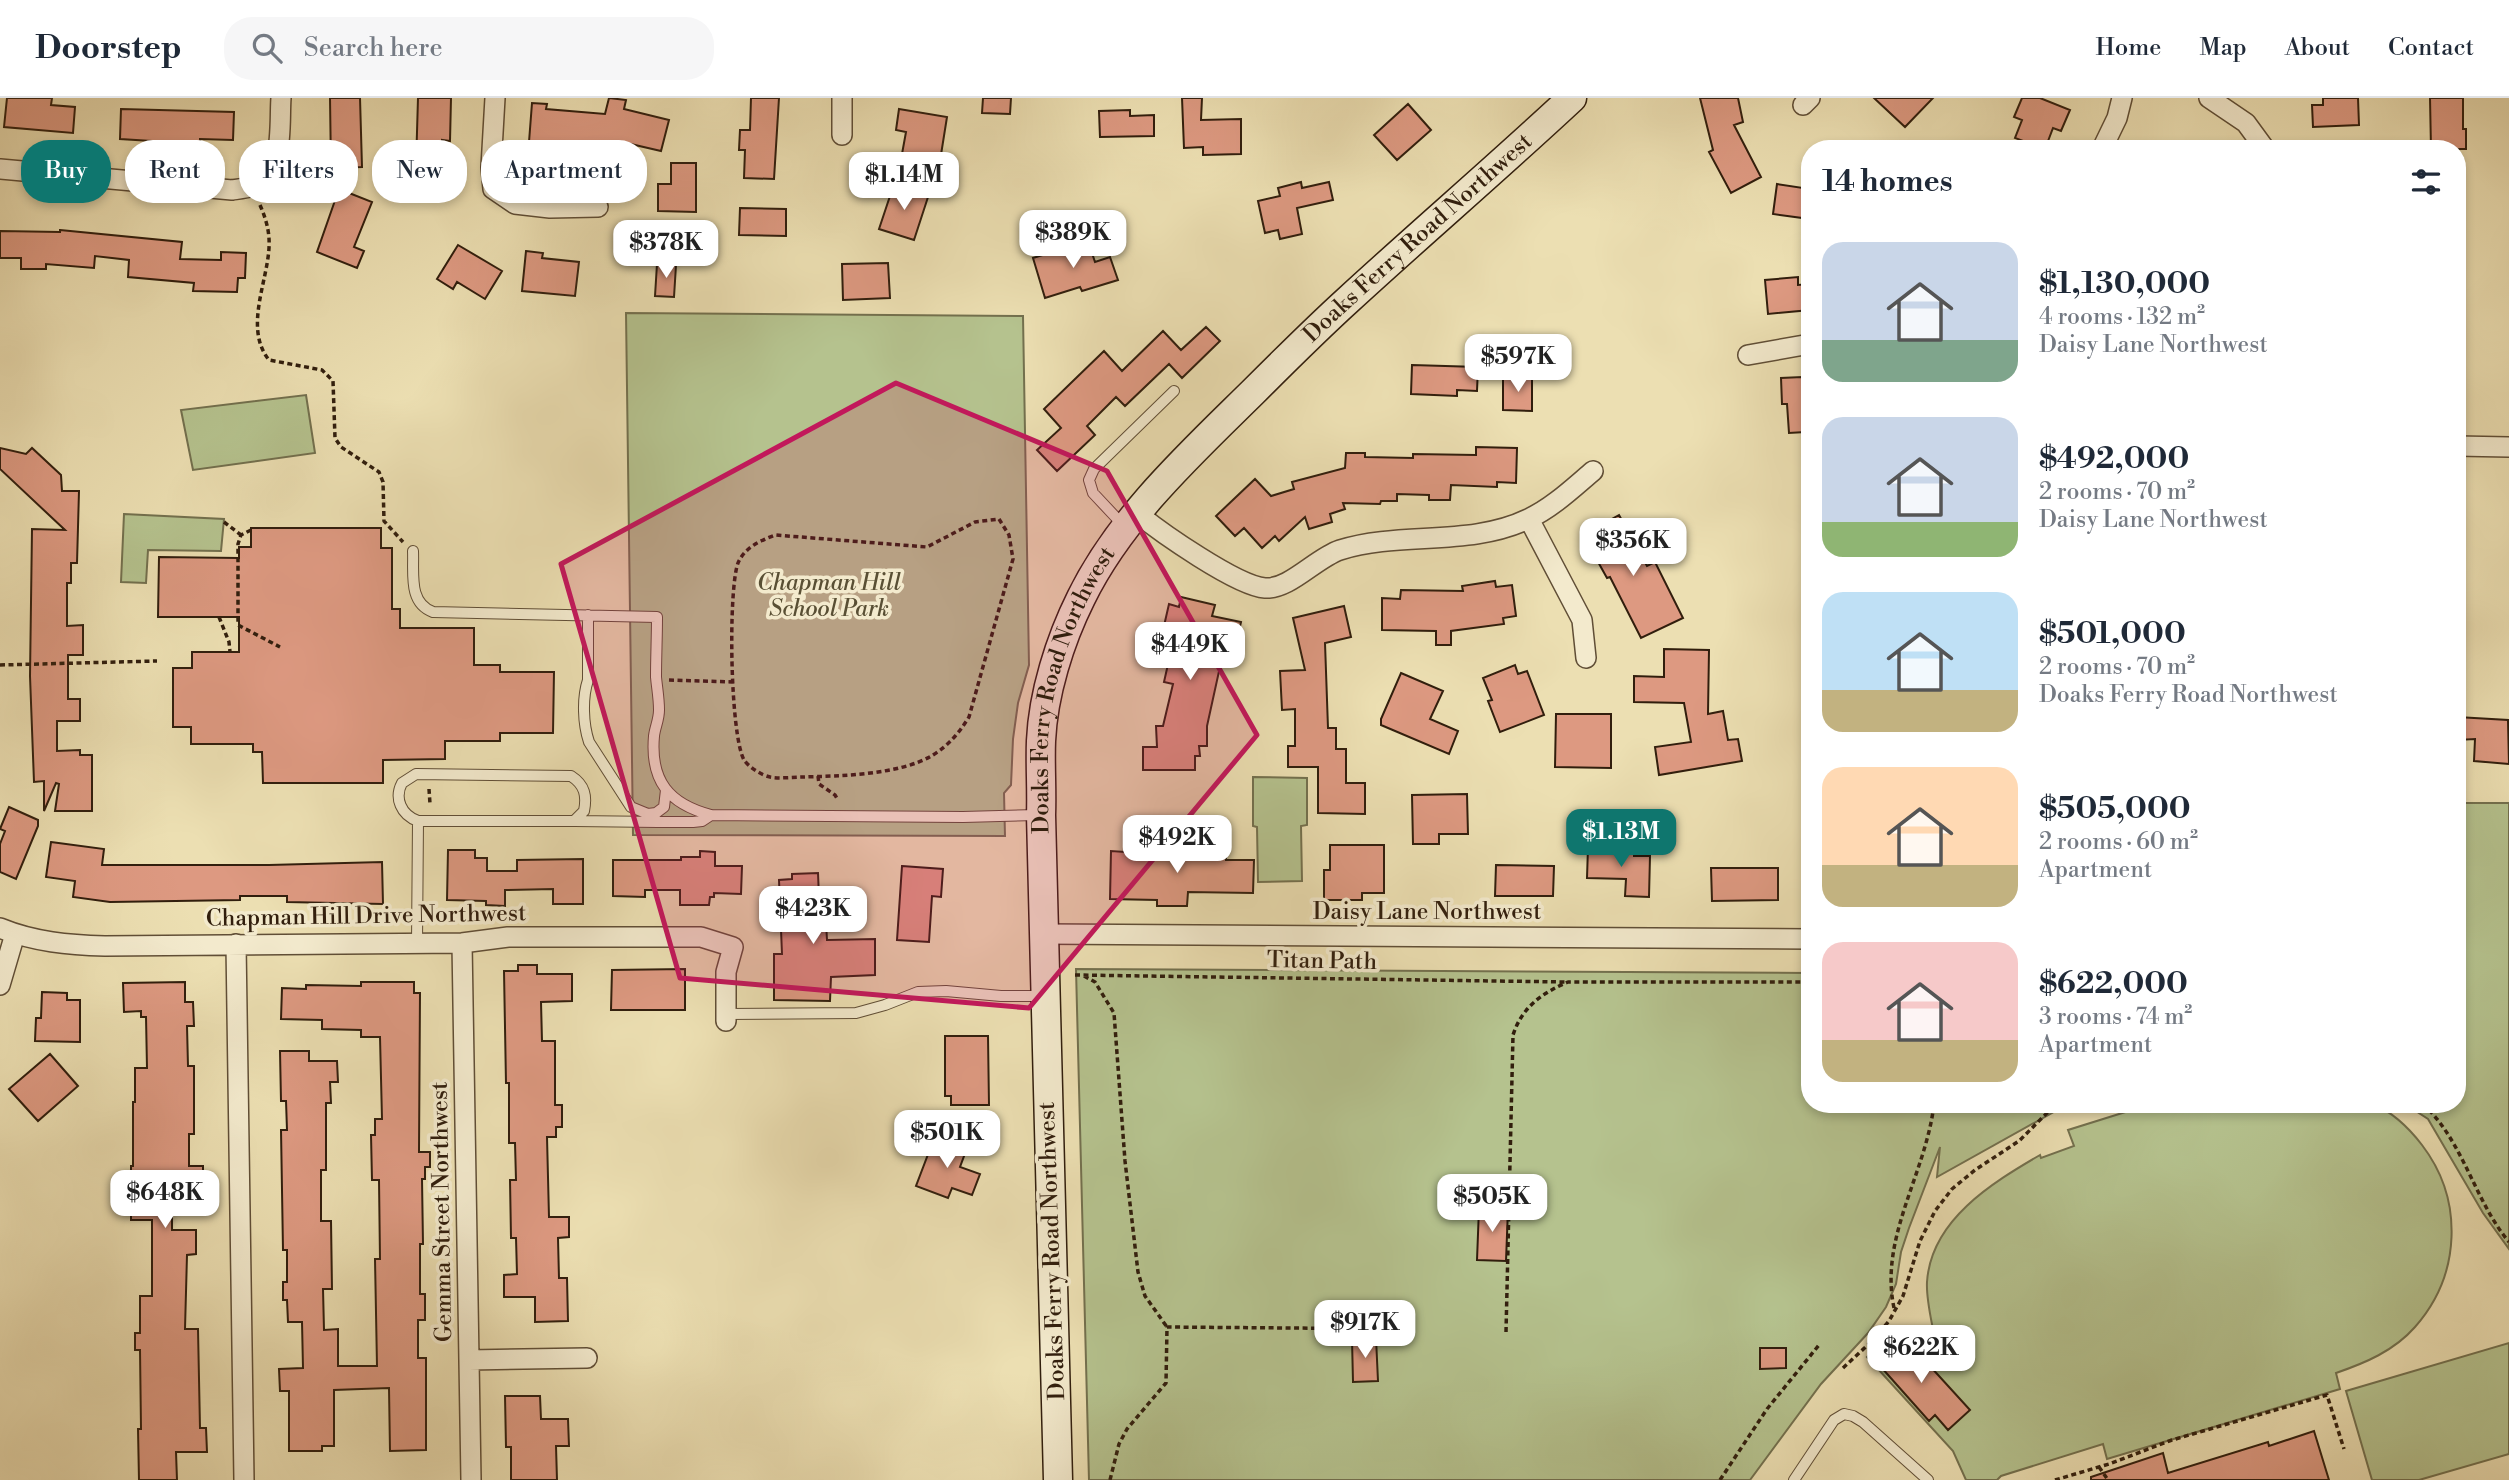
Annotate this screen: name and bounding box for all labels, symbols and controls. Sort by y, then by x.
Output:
search box [224,17,714,80]
text: Doorstep [35,28,182,69]
icon: search [248,29,286,67]
text: Search here [304,32,443,64]
text: Home [2096,33,2161,63]
text: Map [2199,33,2247,63]
text: About [2285,33,2350,63]
text: Contact [2388,33,2474,63]
street label: Doaks Ferry Road Northwest [1297,127,1538,349]
chip: Buy [21,140,111,203]
chip: Rent [125,140,225,203]
chip: Filters [239,140,358,203]
chip: New [372,140,467,203]
chip: Apartment [481,140,647,203]
pin: $1.14M [847,152,961,212]
text: $1.14M [865,161,943,189]
text: 14 homes [1822,163,1953,201]
icon: filters [2407,163,2445,201]
pin: $389K [1024,211,1122,270]
text: $389K [1035,219,1111,247]
pin: $378K [617,220,715,280]
text: $378K [629,229,703,257]
text: $1,130,000 [2039,265,2210,303]
icon: home [1878,270,1962,354]
text: 4 rooms · 132 m² [2039,303,2205,331]
text: Daisy Lane Northwest [2039,331,2268,359]
pin: $597K [1469,334,1567,394]
text: $597K [1481,343,1555,371]
text: $492,000 [2039,440,2189,478]
icon: home [1878,445,1962,529]
text: 2 rooms · 70 m² [2039,478,2195,506]
text: Daisy Lane Northwest [2039,506,2268,534]
pin: $356K [1584,518,1682,578]
text: $356K [1596,527,1670,555]
street label: Doaks Ferry Road Northwest [1027,541,1121,834]
park label: Chapman Hill School Park [757,569,901,623]
text: $501,000 [2039,615,2186,653]
icon: home [1878,620,1962,704]
pin: $449K [1141,622,1239,682]
text: $449K [1151,631,1229,659]
text: 2 rooms · 70 m² [2039,653,2195,681]
text: Doaks Ferry Road Northwest [2039,681,2338,709]
text: $505,000 [2039,790,2191,828]
icon: home [1878,795,1962,879]
pin: $1.13M [1564,810,1678,869]
pin: $492K [1128,816,1226,875]
text: $1.13M [1582,818,1660,846]
text: $492K [1139,824,1215,852]
text: 2 rooms · 60 m² [2039,828,2198,856]
text: Apartment [2039,856,2152,884]
pin: $423K [764,886,862,946]
text: $423K [775,895,851,923]
street label: Daisy Lane Northwest [1313,898,1541,926]
street label: Chapman Hill Drive Northwest [206,899,526,933]
street label: Titan Path [1267,946,1378,976]
text: $622,000 [2039,965,2188,1003]
icon: home [1878,970,1962,1054]
text: 3 rooms · 74 m² [2039,1003,2192,1031]
text: Apartment [2039,1031,2152,1059]
street label: Gemma Street Northwest [426,1082,458,1342]
street label: Doaks Ferry Road Northwest [1033,1101,1071,1401]
pin: $501K [898,1110,996,1170]
text: $501K [910,1119,984,1147]
pin: $648K [116,1170,214,1230]
pin: $505K [1443,1174,1541,1234]
text: $648K [126,1179,204,1207]
text: $505K [1453,1183,1531,1211]
pin: $917K [1316,1300,1414,1360]
text: $917K [1330,1309,1400,1337]
pin: $622K [1872,1326,1970,1385]
text: $622K [1883,1334,1959,1362]

